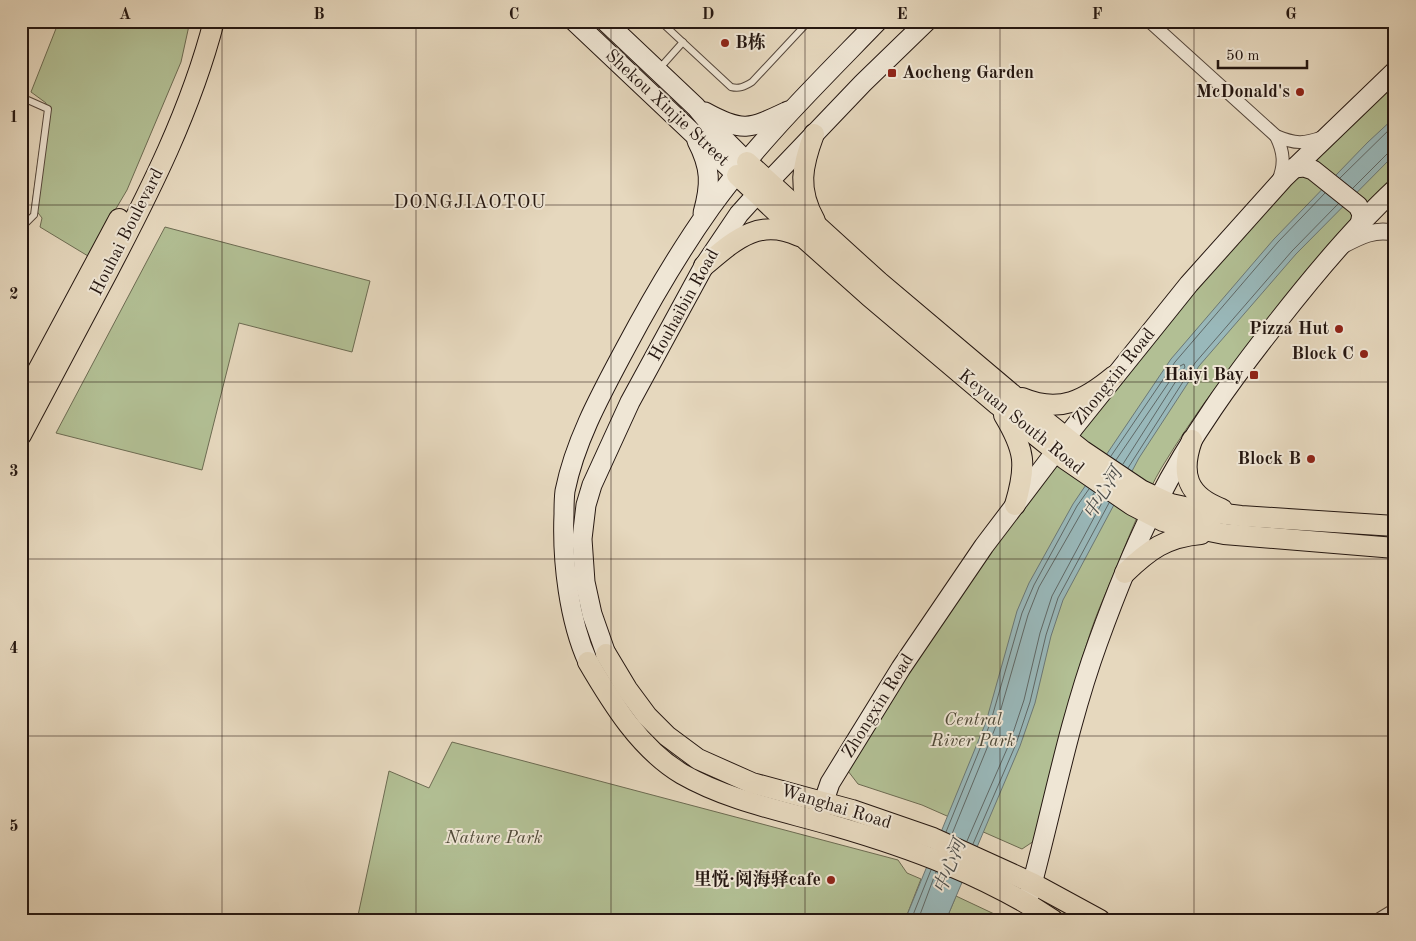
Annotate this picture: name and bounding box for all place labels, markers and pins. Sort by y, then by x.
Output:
place label: B栋 [735,32,766,52]
marker: B栋 [719,37,731,49]
place label: Aocheng Garden [902,64,1034,82]
marker: Aocheng Garden [886,67,898,79]
place label: McDonald's [1196,83,1290,101]
marker: McDonald's [1294,86,1306,98]
place label: Pizza Hut [1249,320,1329,338]
marker: Pizza Hut [1333,323,1345,335]
place label: Block C [1291,345,1354,363]
marker: Block C [1358,348,1370,360]
place label: Haiyi Bay [1164,366,1244,384]
marker: Haiyi Bay [1248,369,1260,381]
place label: Block B [1237,450,1301,468]
marker: Block B [1305,453,1317,465]
place label: 里悦·阅海驿cafe [694,869,821,889]
marker: 里悦·阅海驿cafe [825,874,837,886]

